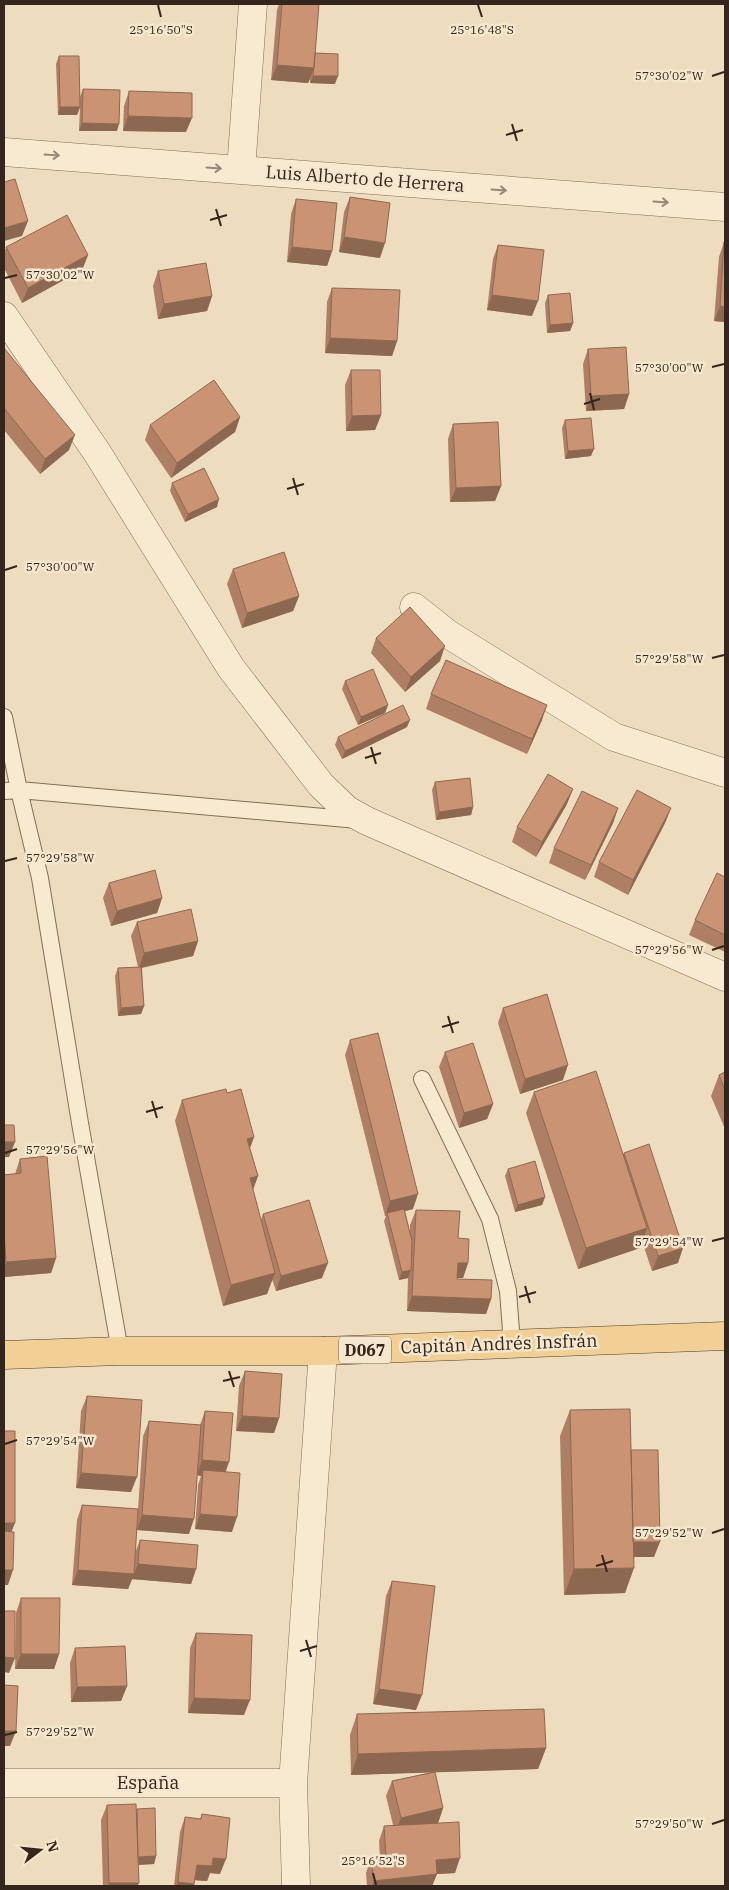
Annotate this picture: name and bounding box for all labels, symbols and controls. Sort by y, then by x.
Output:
text: 25°16'50"S [129,22,193,37]
text: 25°16'48"S [450,22,514,37]
text: 57°30'02"W [635,68,704,83]
one-way arrow [44,151,60,160]
street label: Luis Alberto de Herrera [265,160,465,197]
one-way arrow [206,163,222,172]
one-way arrow [490,185,506,194]
one-way arrow [652,197,668,207]
text: 57°30'02"W [26,267,95,282]
text: 57°30'00"W [635,360,704,375]
text: 57°30'00"W [26,559,95,574]
text: 57°29'58"W [635,651,704,666]
text: 57°29'58"W [26,850,95,865]
text: 57°29'56"W [635,942,704,957]
text: 57°29'56"W [26,1142,95,1157]
text: 57°29'54"W [635,1234,704,1249]
street label: Capitán Andrés Insfrán [400,1329,598,1358]
road number: D067 [339,1336,391,1364]
text: 57°29'54"W [26,1433,95,1448]
text: 57°29'52"W [635,1525,704,1540]
text: 57°29'52"W [26,1724,95,1739]
street label: España [117,1771,180,1794]
text: 57°29'50"W [635,1816,704,1831]
north arrow [15,1825,65,1875]
text: N [42,1839,63,1854]
text: 25°16'52"S [341,1853,405,1868]

